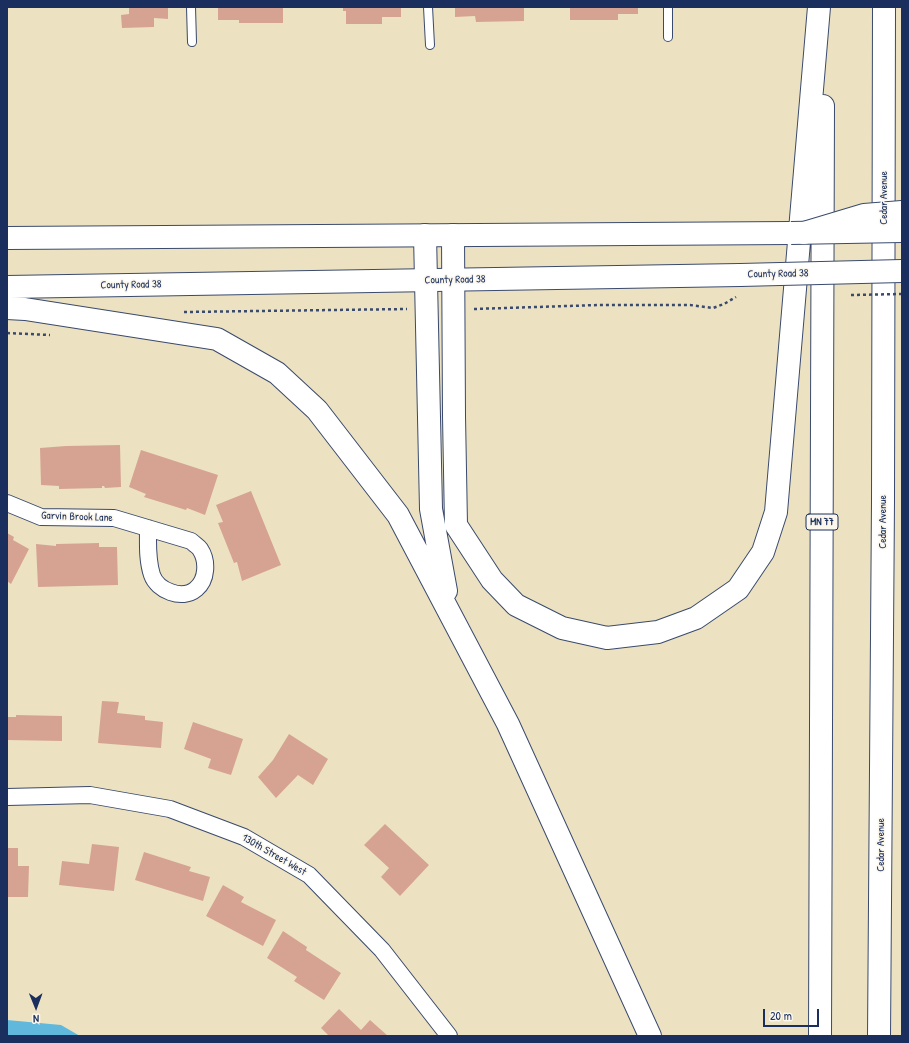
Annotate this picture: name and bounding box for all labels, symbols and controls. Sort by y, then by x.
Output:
street label: Cedar Avenue [877,171,891,225]
street label: County Road 38 [747,267,809,281]
street label: County Road 38 [424,273,486,287]
street label: County Road 38 [100,278,162,292]
street label: Cedar Avenue [876,495,890,549]
street label: Garvin Brook Lane [41,509,113,525]
road number: MN 77 [806,514,838,530]
street label: Cedar Avenue [874,818,888,872]
street label: 130th Street West [239,831,309,879]
north arrow [16,987,56,1027]
scale bar [765,1001,821,1027]
text: 20 m [770,1007,792,1024]
text: N [33,1012,39,1026]

